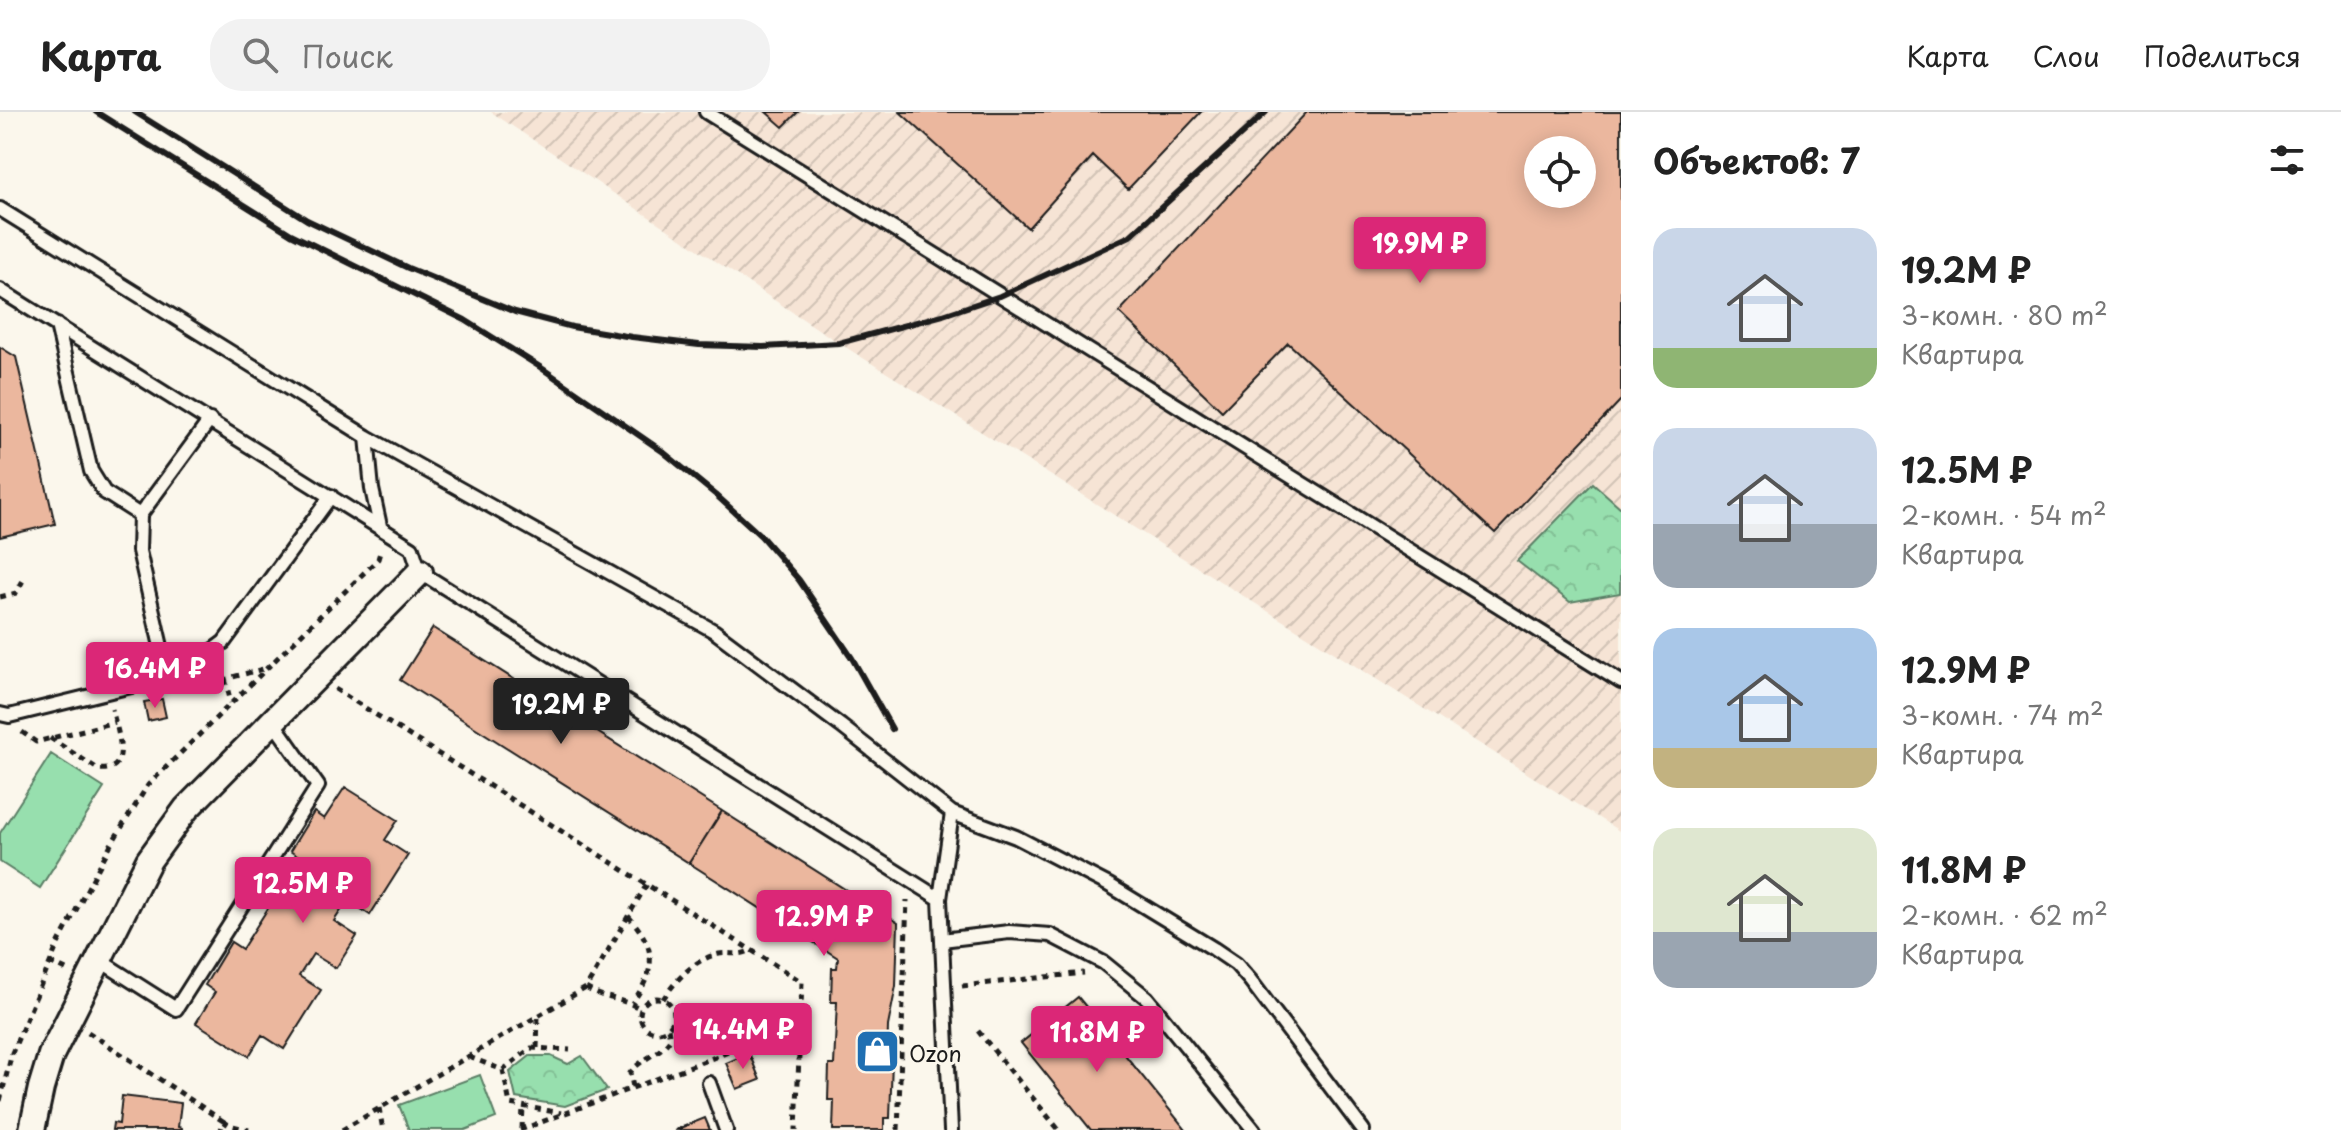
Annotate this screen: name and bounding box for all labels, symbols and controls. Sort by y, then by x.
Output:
search box [210,19,770,91]
text: Карта [40,27,162,84]
icon: search [238,33,282,77]
text: Поиск [302,33,393,78]
text: Карта [1906,34,1989,77]
text: Слои [2033,34,2100,77]
text: Поделиться [2144,34,2301,77]
text: Объектов: 7 [1653,134,1860,186]
map controls [1524,136,1596,208]
button: locate [1524,136,1596,208]
icon: filters [2265,138,2309,182]
pin: 19.9M ₽ [1346,217,1494,285]
text: 19.9M ₽ [1372,223,1468,262]
text: 19.2M ₽ [1901,243,2031,295]
icon: home [1717,260,1813,356]
text: 3-комн. · 80 m² [1901,295,2108,334]
text: Квартира [1901,334,2024,373]
text: 12.5M ₽ [1901,443,2032,495]
icon: home [1717,460,1813,556]
text: 2-комн. · 54 m² [1901,495,2107,534]
text: Квартира [1901,534,2024,573]
pin: 16.4M ₽ [81,642,229,710]
text: 12.9M ₽ [1901,643,2030,695]
text: 16.4M ₽ [104,648,206,687]
icon: home [1717,660,1813,756]
pin: 19.2M ₽ [487,678,635,746]
text: 19.2M ₽ [511,684,611,723]
text: 3-комн. · 74 m² [1901,695,2104,734]
text: Квартира [1901,734,2024,773]
text: 11.8M ₽ [1901,843,2026,895]
pin: 12.5M ₽ [229,857,377,925]
icon: home [1717,860,1813,956]
text: 12.5M ₽ [253,863,353,902]
pin: 12.9M ₽ [750,890,898,958]
text: 2-комн. · 62 m² [1901,895,2108,934]
text: 12.9M ₽ [775,896,873,935]
text: Квартира [1901,934,2024,973]
pin: 14.4M ₽ [669,1003,817,1071]
pin: 11.8M ₽ [1023,1006,1171,1074]
text: 14.4M ₽ [692,1009,794,1048]
text: 11.8M ₽ [1049,1012,1145,1051]
shop icon: Ozon [854,1028,902,1076]
place label: Ozon [909,1036,962,1069]

